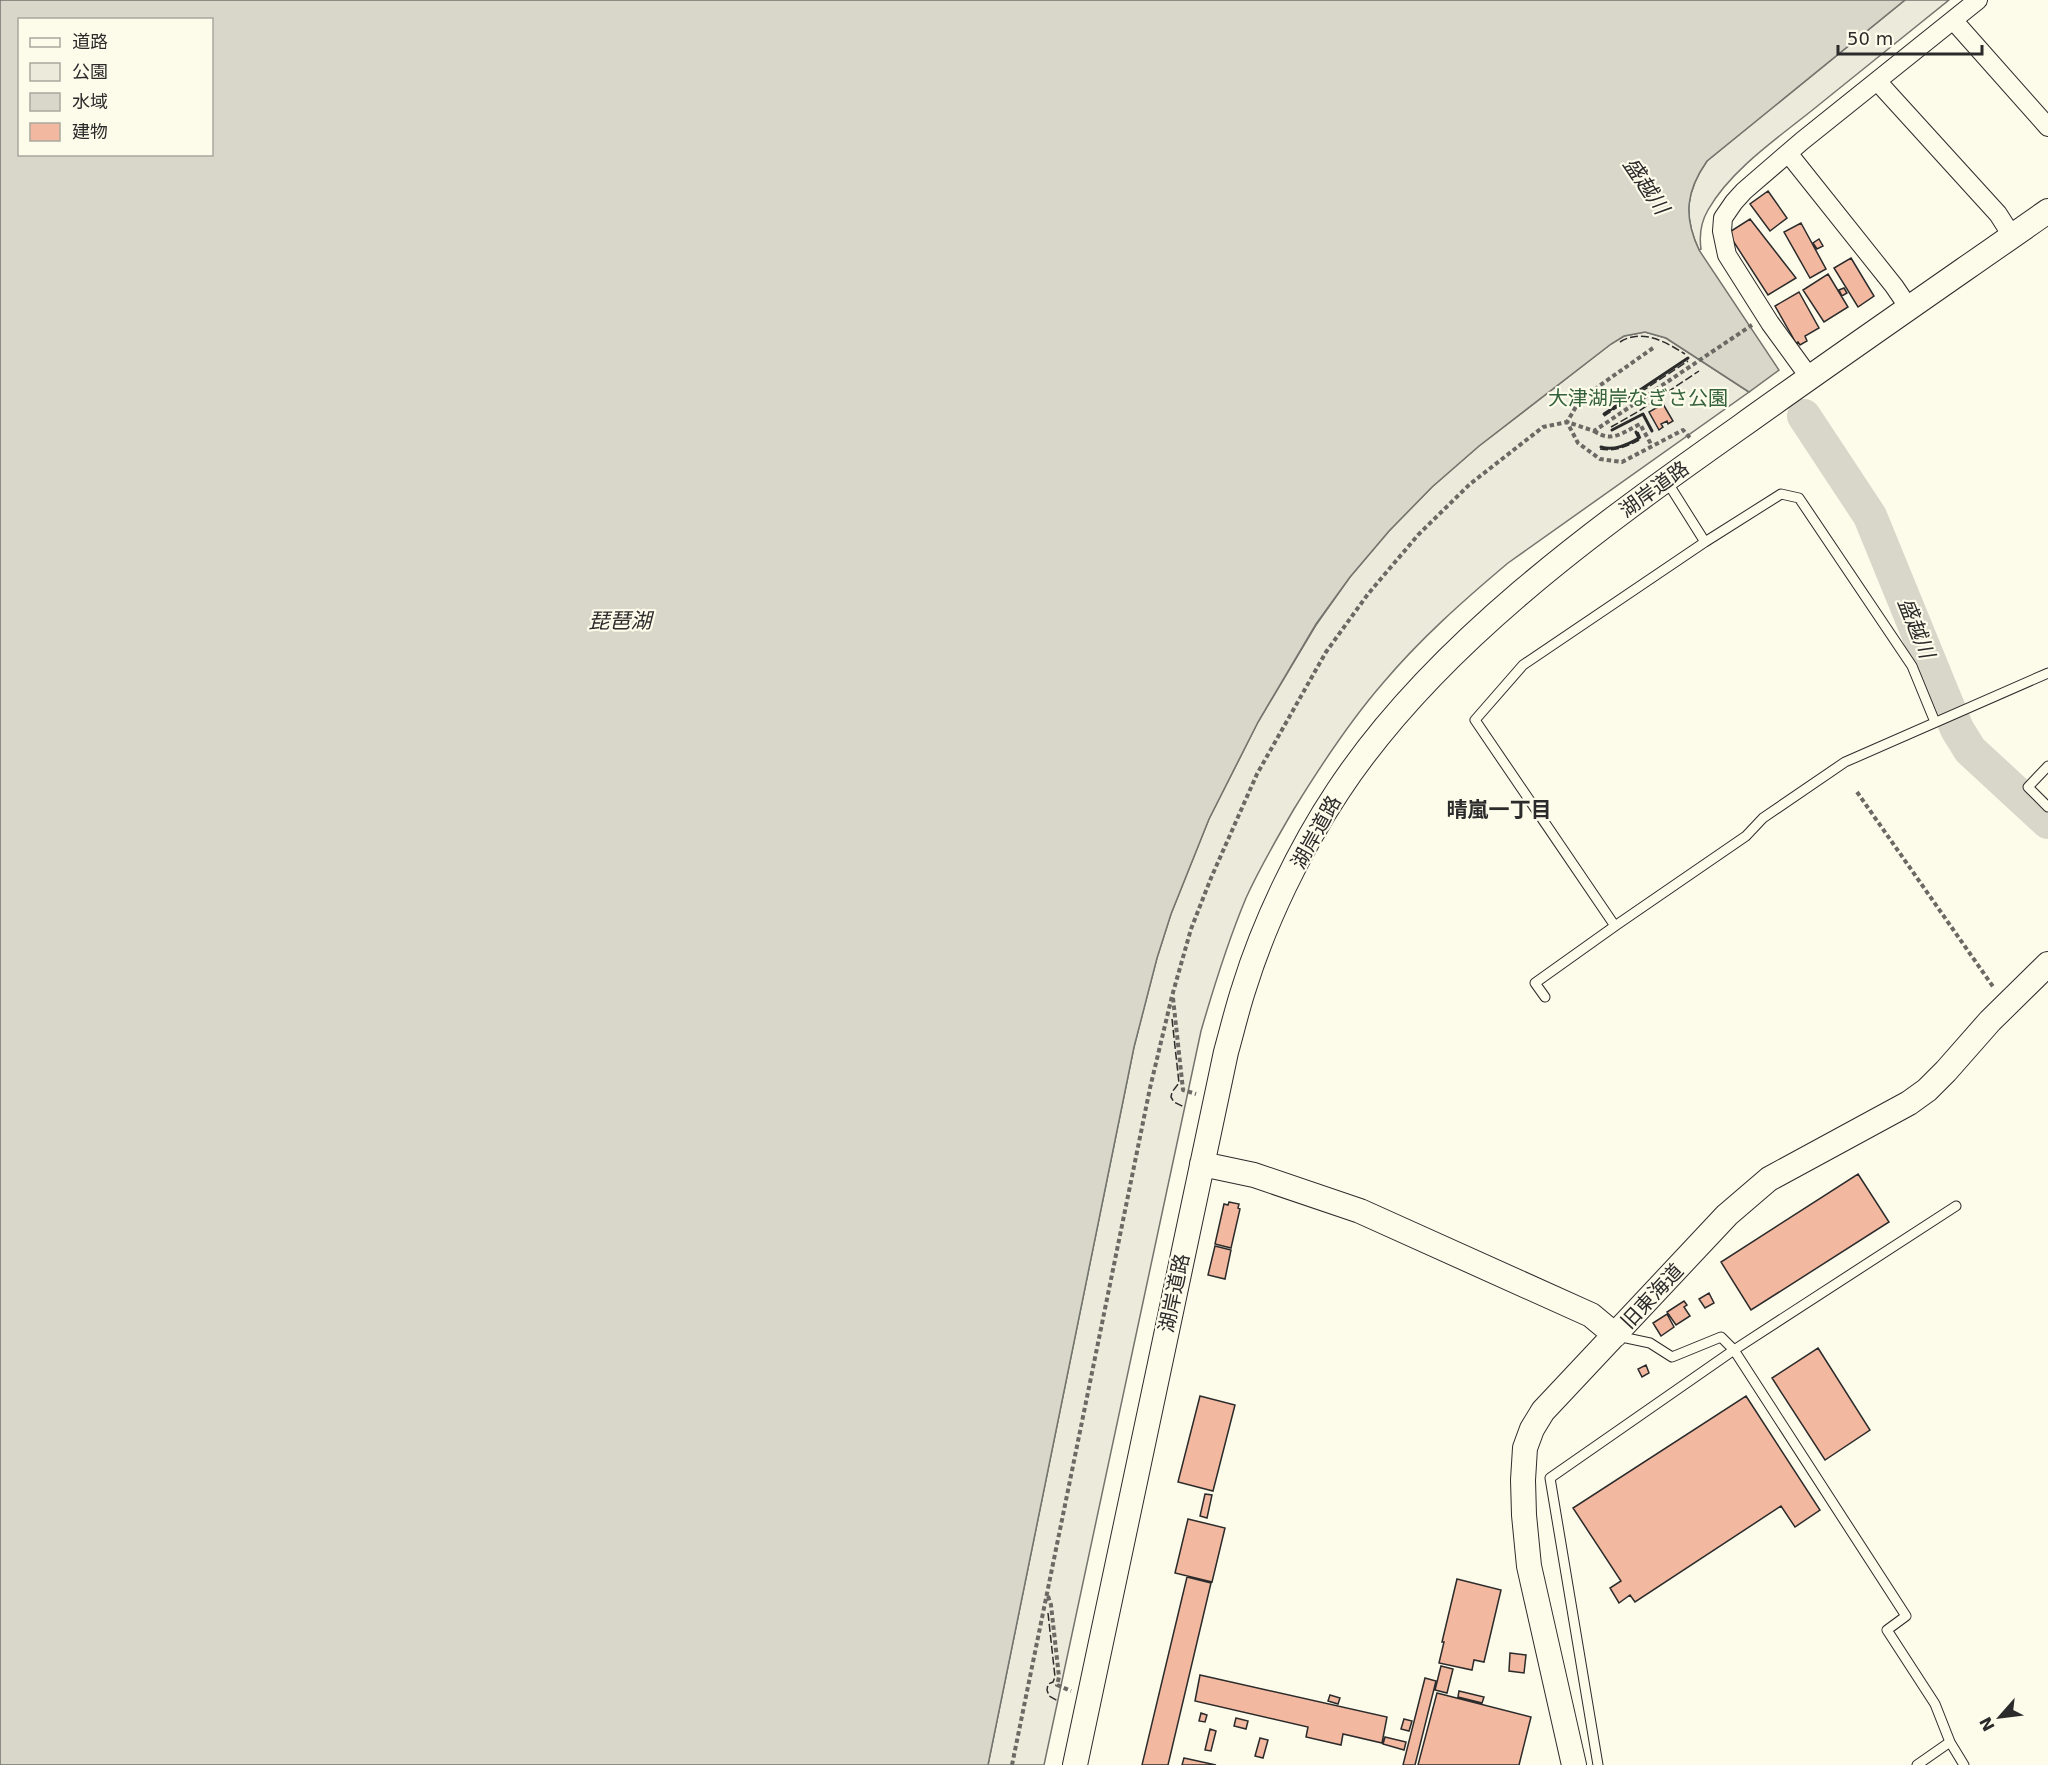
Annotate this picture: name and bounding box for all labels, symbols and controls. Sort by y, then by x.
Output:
legend [18,18,213,156]
scale bar [1838,18,1982,56]
text: 50 m [1847,28,1893,49]
text: 道路 [72,31,108,52]
text: 公園 [72,61,108,82]
text: 水域 [72,91,108,112]
text: 建物 [72,121,108,142]
water label: 盛越川 [1618,153,1675,220]
park label: 大津湖岸なぎさ公園 [1548,386,1728,410]
street label: 湖岸道路 [1615,456,1693,522]
water label: 盛越川 [1893,594,1940,664]
water label: 琵琶湖 [589,609,654,633]
street label: 湖岸道路 [1286,791,1346,873]
district label: 晴嵐一丁目 [1447,798,1552,822]
street label: 湖岸道路 [1154,1251,1194,1335]
street label: 旧東海道 [1616,1259,1688,1333]
north arrow [1970,1687,2030,1747]
text: N [1976,1713,1999,1734]

